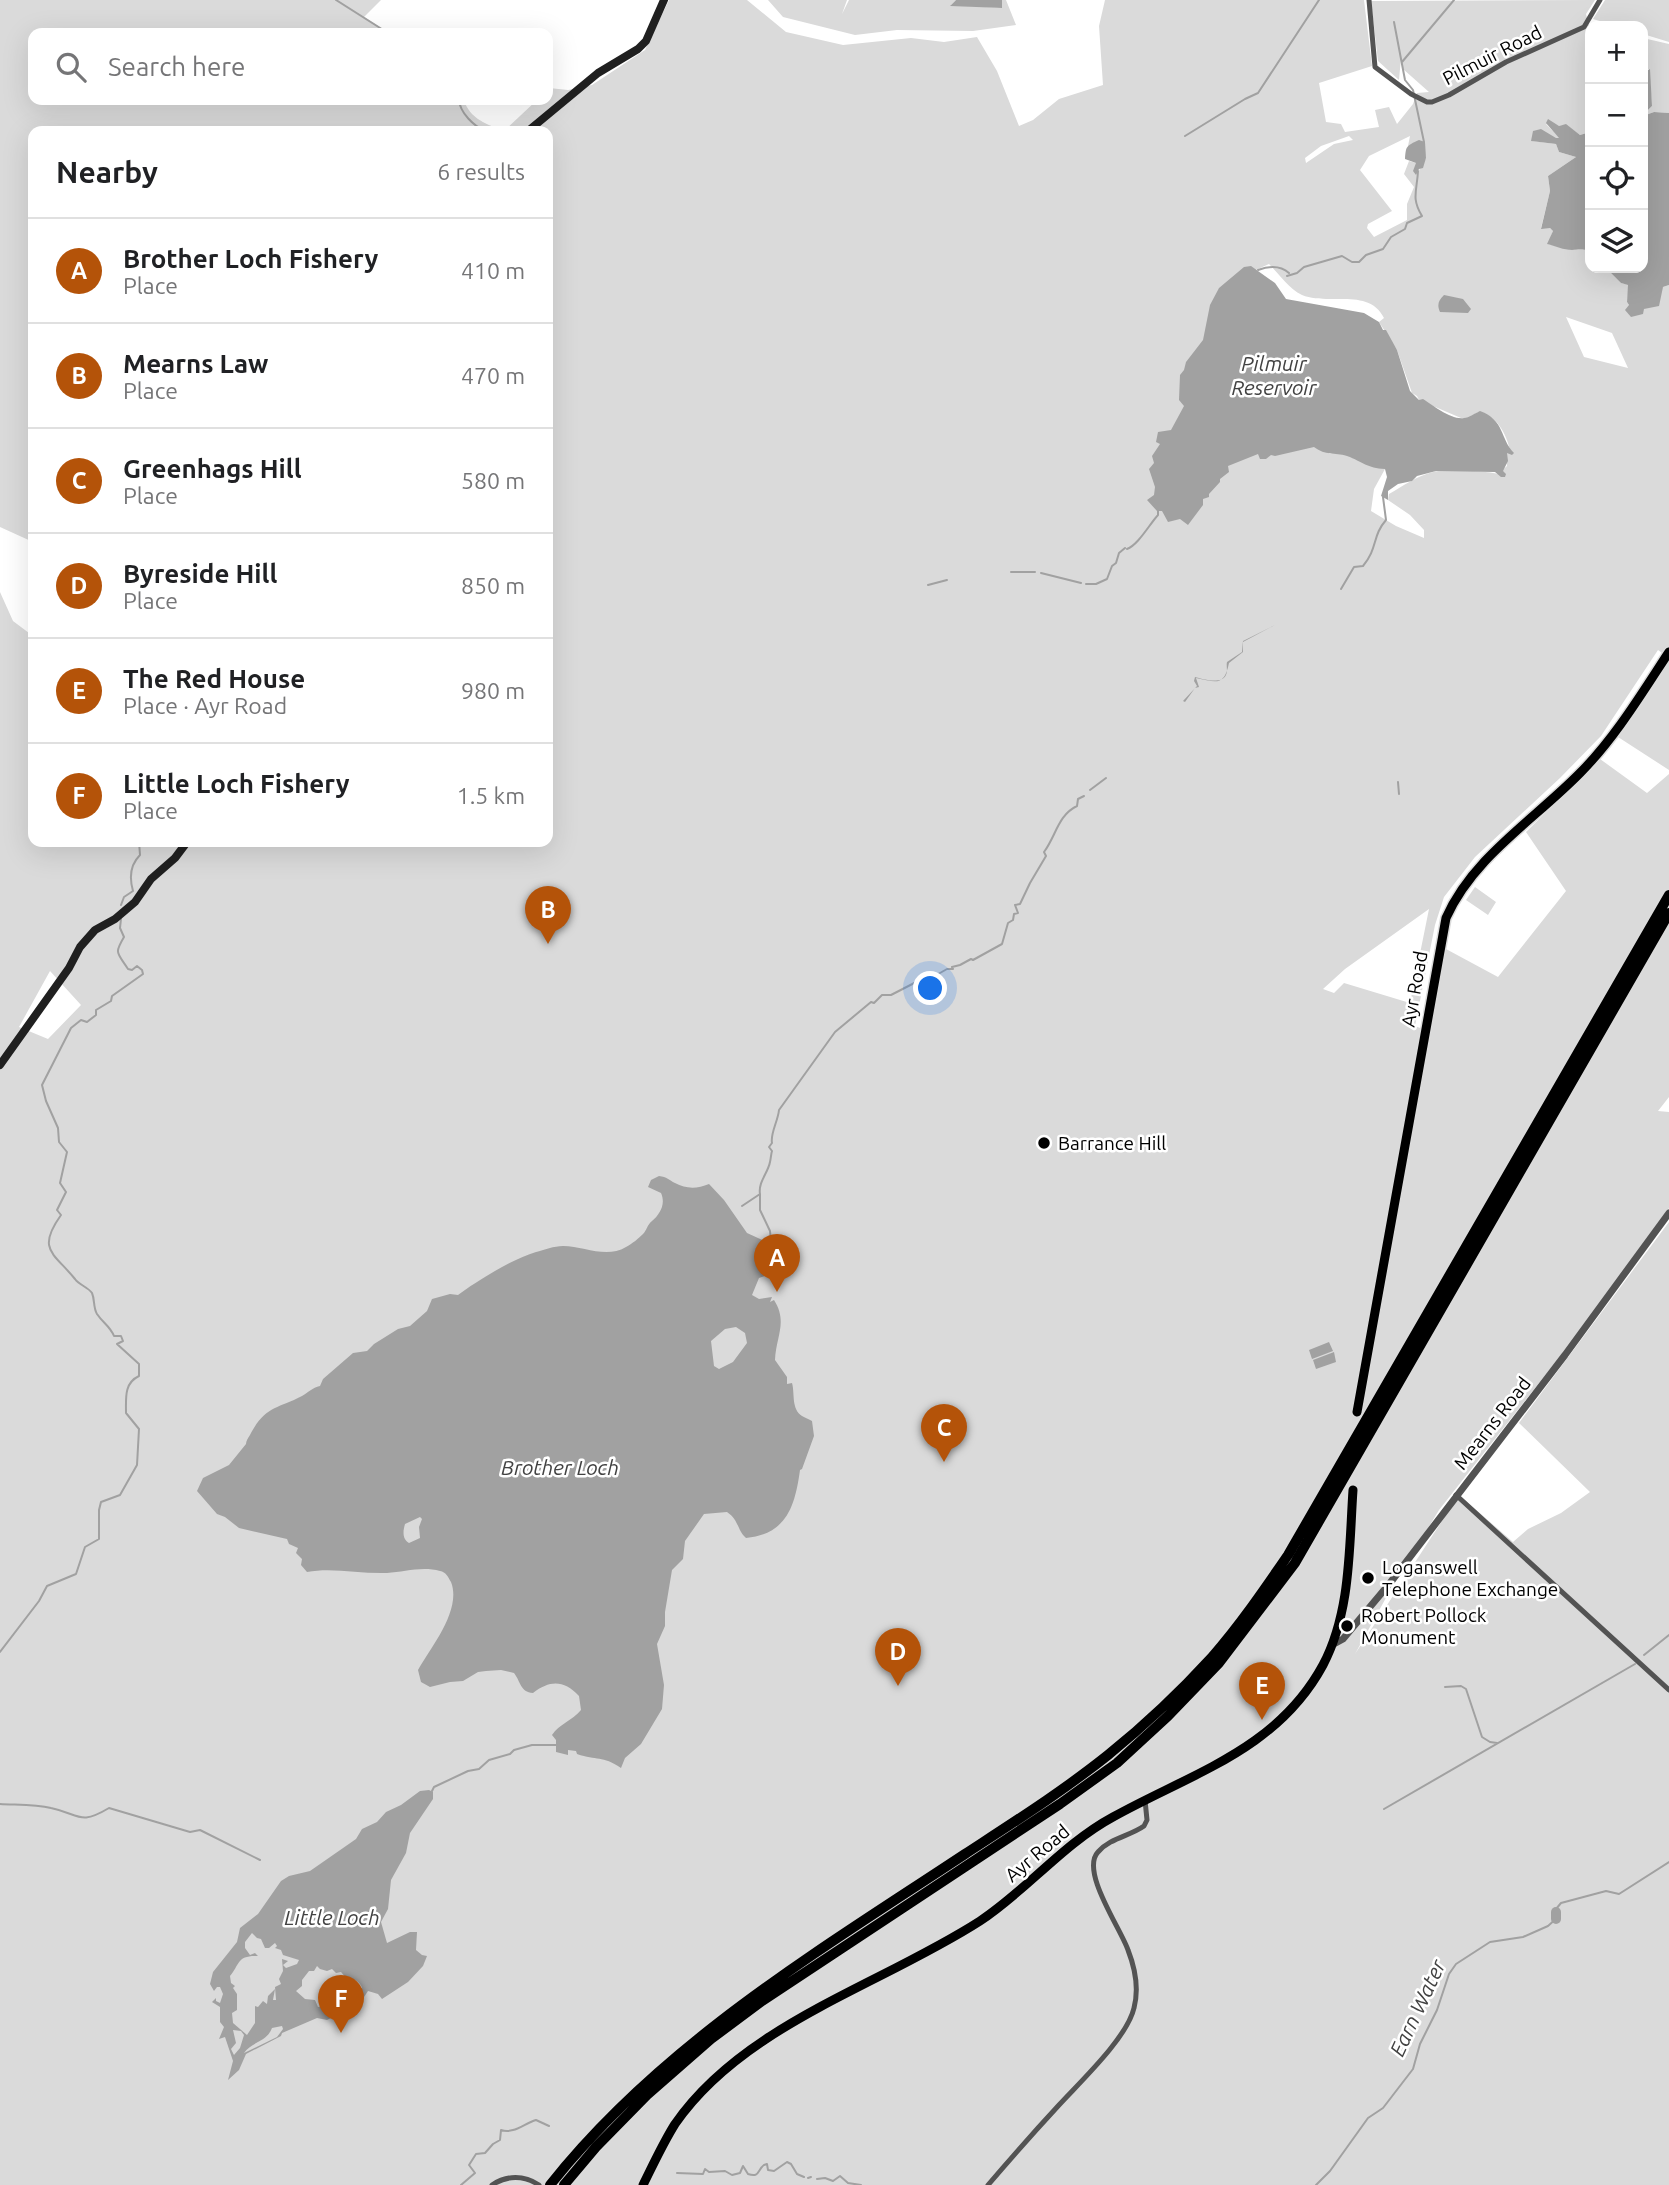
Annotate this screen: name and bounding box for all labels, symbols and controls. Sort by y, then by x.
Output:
street label: Pilmuir Road [1439,21,1545,89]
map controls [1585,21,1648,273]
button: + [1585,21,1648,84]
search box [28,28,553,105]
icon: search [52,48,90,86]
text: Search here [108,52,245,81]
button: − [1585,84,1648,147]
button: locate [1585,147,1648,210]
text: Nearby [56,155,158,189]
text: 6 results [437,159,525,184]
button: layers [1585,210,1648,273]
text: Brother Loch Fishery [123,244,378,273]
text: A [71,258,87,283]
text: 410 m [461,258,525,283]
text: Place [123,273,178,298]
text: Mearns Law [123,349,268,378]
water label: Pilmuir Reservoir [1231,351,1318,399]
text: B [71,363,87,388]
text: 470 m [461,363,525,388]
text: Place [123,378,178,403]
text: Greenhags Hill [123,454,302,483]
text: C [72,468,86,493]
text: 580 m [461,468,525,493]
text: Place [123,483,178,508]
text: Byreside Hill [123,559,277,588]
text: D [71,573,87,598]
text: 850 m [461,573,525,598]
text: Place [123,588,178,613]
text: The Red House [123,664,305,693]
text: E [72,678,86,703]
text: 980 m [461,678,525,703]
text: Place · Ayr Road [123,693,287,718]
text: Little Loch Fishery [123,769,350,798]
text: F [73,783,85,808]
text: 1.5 km [457,783,525,808]
text: Place [123,798,178,823]
pin: B [525,886,571,944]
street label: Ayr Road [1397,949,1431,1029]
your location [913,971,947,1005]
place label: Barrance Hill [1058,1132,1166,1154]
marker: Barrance Hill [1036,1135,1052,1151]
pin: A [754,1234,800,1292]
street label: Mearns Road [1449,1372,1535,1474]
pin: C [921,1404,967,1462]
water label: Brother Loch [501,1455,619,1479]
place label: Loganswell Telephone Exchange [1382,1556,1558,1600]
marker: Loganswell Telephone Exchange [1360,1570,1376,1586]
place label: Robert Pollock Monument [1361,1604,1487,1648]
marker: Robert Pollock Monument [1339,1618,1355,1634]
pin: D [875,1628,921,1686]
pin: E [1239,1662,1285,1720]
street label: Ayr Road [1001,1820,1073,1886]
water label: Little Loch [284,1905,380,1929]
water label: Earn Water [1384,1955,1450,2060]
pin: F [318,1975,364,2033]

